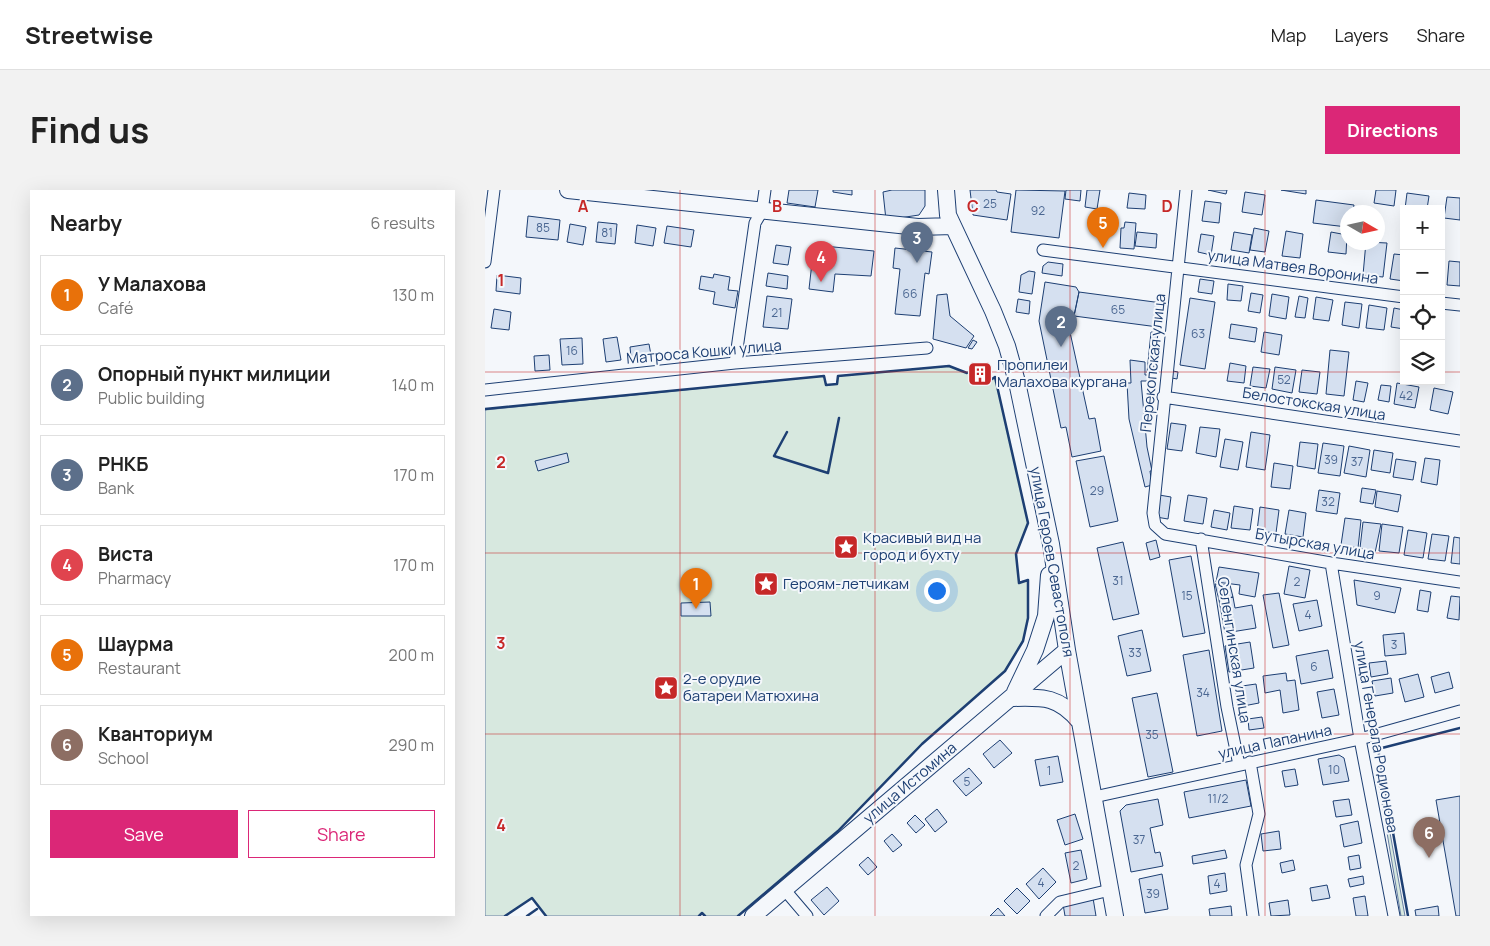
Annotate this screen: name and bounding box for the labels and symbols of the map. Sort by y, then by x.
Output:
text: A [578,195,589,217]
text: B [772,195,782,217]
text: C [967,195,979,217]
house number: 25 [983,195,997,212]
text: D [1161,195,1173,217]
house number: 92 [1031,202,1045,219]
north arrow [1340,205,1385,250]
pin: 5 [1087,207,1119,248]
house number: 85 [536,219,550,236]
pin: 3 [901,222,933,263]
house number: 81 [601,224,613,241]
pin: 4 [805,241,837,282]
street label: улица Матвея Воронина [1206,244,1380,289]
text: 1 [497,269,505,291]
house number: 66 [903,285,917,302]
street label: Перекопская улица [1135,293,1170,433]
house number: 65 [1111,301,1125,318]
house number: 21 [771,304,783,321]
pin: 2 [1045,306,1077,347]
house number: 63 [1191,325,1205,342]
street label: Матроса Кошки улица [625,334,782,369]
house number: 16 [566,342,578,359]
place label: Пропилеи Малахова кургана [997,354,1127,392]
building icon: Пропилеи Малахова кургана [967,361,993,387]
house number: 52 [1277,371,1291,388]
street label: Белостокская улица [1241,382,1387,425]
house number: 42 [1399,387,1413,404]
text: 2 [496,451,506,473]
house number: 39 [1324,451,1338,468]
house number: 37 [1351,453,1363,470]
street label: улица Героев Севастополя [1025,465,1080,659]
house number: 29 [1090,482,1104,499]
house number: 32 [1321,493,1335,510]
street label: Бутырская улица [1254,523,1377,564]
place label: Красивый вид на город и бухту [863,527,981,565]
place icon: Красивый вид на город и бухту [833,534,859,560]
pin: 1 [680,568,712,609]
place icon: Героям-летчикам [753,571,779,597]
house number: 31 [1112,572,1124,589]
place label: Героям-летчикам [783,573,909,594]
house number: 2 [1294,573,1301,590]
street label: Селенгинская улица [1213,575,1256,725]
your location [924,578,950,604]
house number: 15 [1181,587,1193,604]
house number: 9 [1373,587,1381,604]
house number: 4 [1304,606,1312,623]
text: 3 [496,632,506,654]
house number: 3 [1391,636,1397,653]
street label: улица Генерала Родионова [1349,639,1404,834]
house number: 33 [1128,644,1142,661]
house number: 6 [1310,658,1318,675]
place label: 2-е орудие батареи Матюхина [683,668,819,706]
place icon: 2-е орудие батареи Матюхина [653,675,679,701]
house number: 34 [1196,684,1210,701]
street label: улица Папанина [1216,719,1334,764]
house number: 35 [1145,726,1159,743]
street label: улица Истомина [858,737,961,828]
house number: 10 [1328,761,1340,778]
house number: 1 [1047,762,1051,779]
house number: 5 [964,773,971,790]
house number: 11/2 [1208,790,1229,807]
text: 4 [496,814,506,836]
pin: 6 [1413,817,1445,858]
house number: 37 [1133,831,1145,848]
house number: 2 [1073,857,1080,874]
house number: 4 [1037,874,1045,891]
house number: 4 [1213,875,1221,892]
house number: 39 [1146,885,1160,902]

